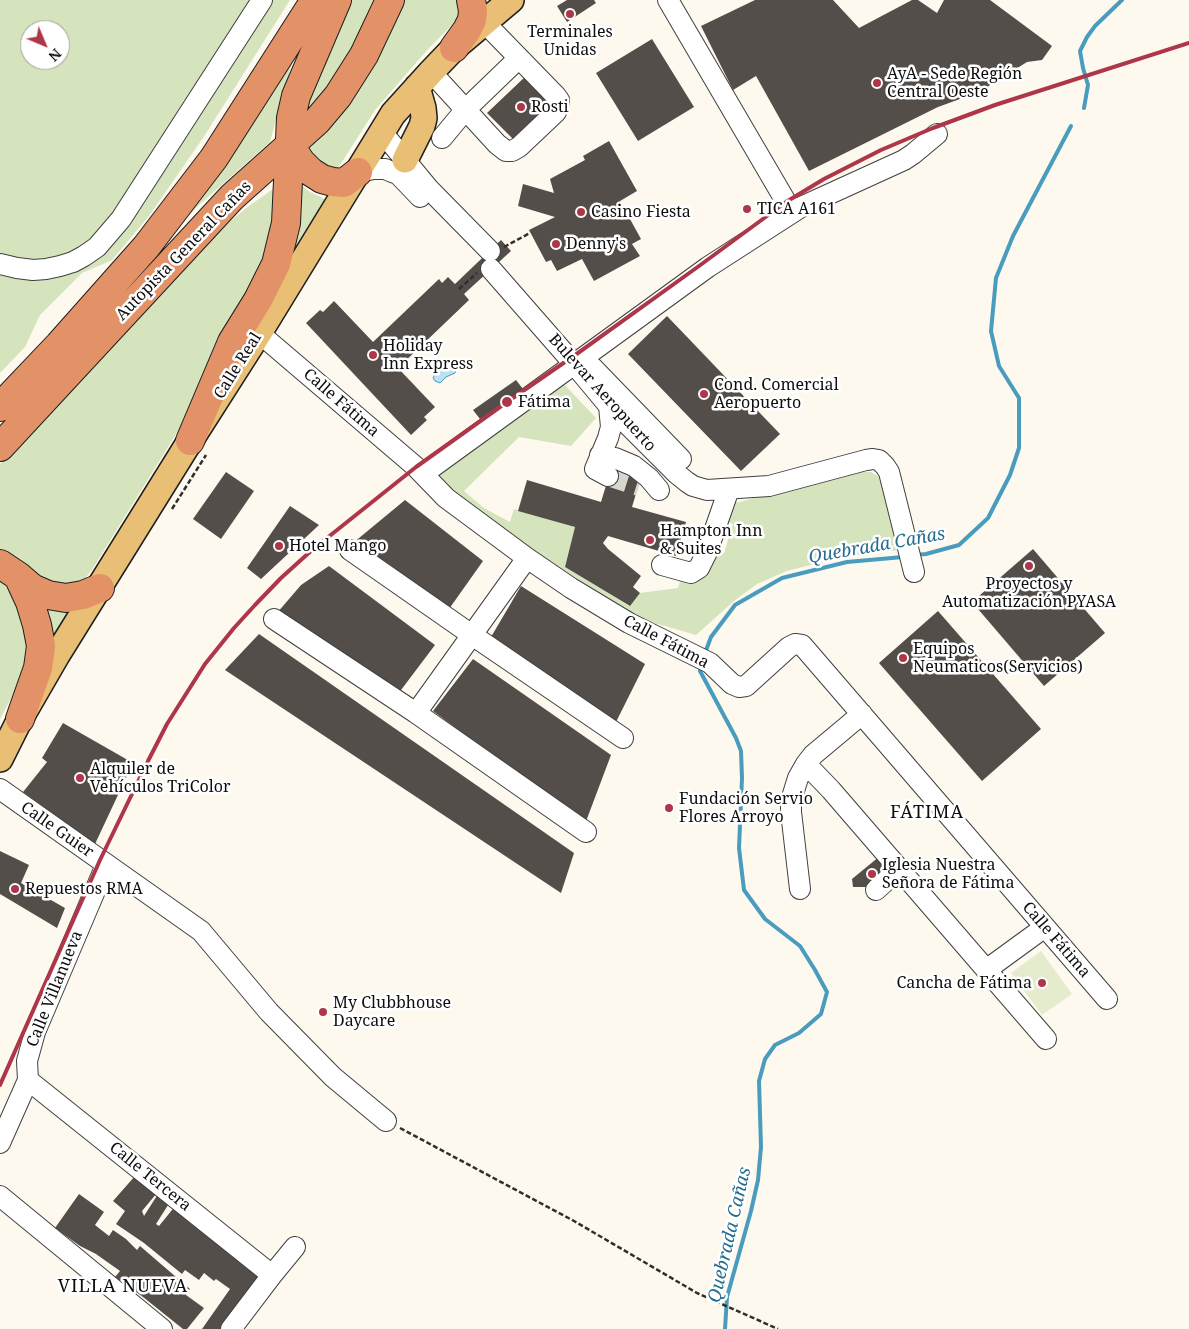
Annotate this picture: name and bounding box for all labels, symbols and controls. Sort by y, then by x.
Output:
marker: Terminales Unidas [564,8,576,20]
north arrow [20,20,70,70]
place label: Terminales Unidas [527,22,613,60]
text: N [45,45,66,66]
place label: AyA - Sede Región Central Oeste [887,64,1022,102]
marker: AyA - Sede Región Central Oeste [871,77,883,89]
place label: Rosti [531,97,569,117]
marker: Rosti [515,101,527,113]
street label: Autopista General Cañas [112,177,256,325]
place label: TICA A161 [757,199,836,219]
place label: Casino Fiesta [591,202,691,222]
marker: TICA A161 [741,203,753,215]
marker: Casino Fiesta [575,206,587,218]
place label: Denny's [566,234,626,254]
marker: Denny's [550,238,562,250]
street label: Calle Real [210,329,266,403]
street label: Bulevar Aeropuerto [544,330,660,456]
place label: Holiday Inn Express [383,336,473,374]
marker: Holiday Inn Express [367,349,379,361]
street label: Calle Fátima [299,365,383,441]
place label: Cond. Comercial Aeropuerto [714,375,839,413]
marker: Cond. Comercial Aeropuerto [698,388,710,400]
place label: Fátima [518,392,571,412]
marker: Fátima [500,395,514,409]
place label: Hampton Inn & Suites [660,521,762,559]
water label: Quebrada Cañas [807,523,947,569]
marker: Hampton Inn & Suites [644,534,656,546]
place label: Hotel Mango [289,536,386,556]
marker: Hotel Mango [273,540,285,552]
marker: Proyectos y Automatización PYASA [1023,560,1035,572]
place label: Proyectos y Automatización PYASA [942,574,1116,612]
street label: Calle Fátima [620,611,712,673]
place label: Equipos Neumaticos(Servicios) [913,639,1083,677]
marker: Equipos Neumaticos(Servicios) [897,652,909,664]
place label: Alquiler de Vehículos TriColor [90,759,231,797]
marker: Alquiler de Vehículos TriColor [74,772,86,784]
place label: Fundación Servio Flores Arroyo [679,789,813,827]
street label: Calle Guier [17,798,97,862]
marker: Fundación Servio Flores Arroyo [663,802,675,814]
district label: FÁTIMA [889,802,965,824]
place label: Iglesia Nuestra Señora de Fátima [882,855,1014,893]
marker: Iglesia Nuestra Señora de Fátima [866,868,878,880]
place label: Repuestos RMA [25,879,143,899]
marker: Repuestos RMA [9,883,21,895]
street label: Calle Fátima [1018,898,1094,982]
street label: Calle Villanueva [23,928,87,1050]
place label: Cancha de Fátima [896,973,1032,993]
marker: Cancha de Fátima [1036,977,1048,989]
place label: My Clubbhouse Daycare [333,993,451,1031]
marker: My Clubbhouse Daycare [317,1006,329,1018]
street label: Calle Tercera [105,1138,195,1216]
water label: Quebrada Cañas [704,1165,756,1305]
district label: VILLA NUEVA [56,1276,190,1298]

